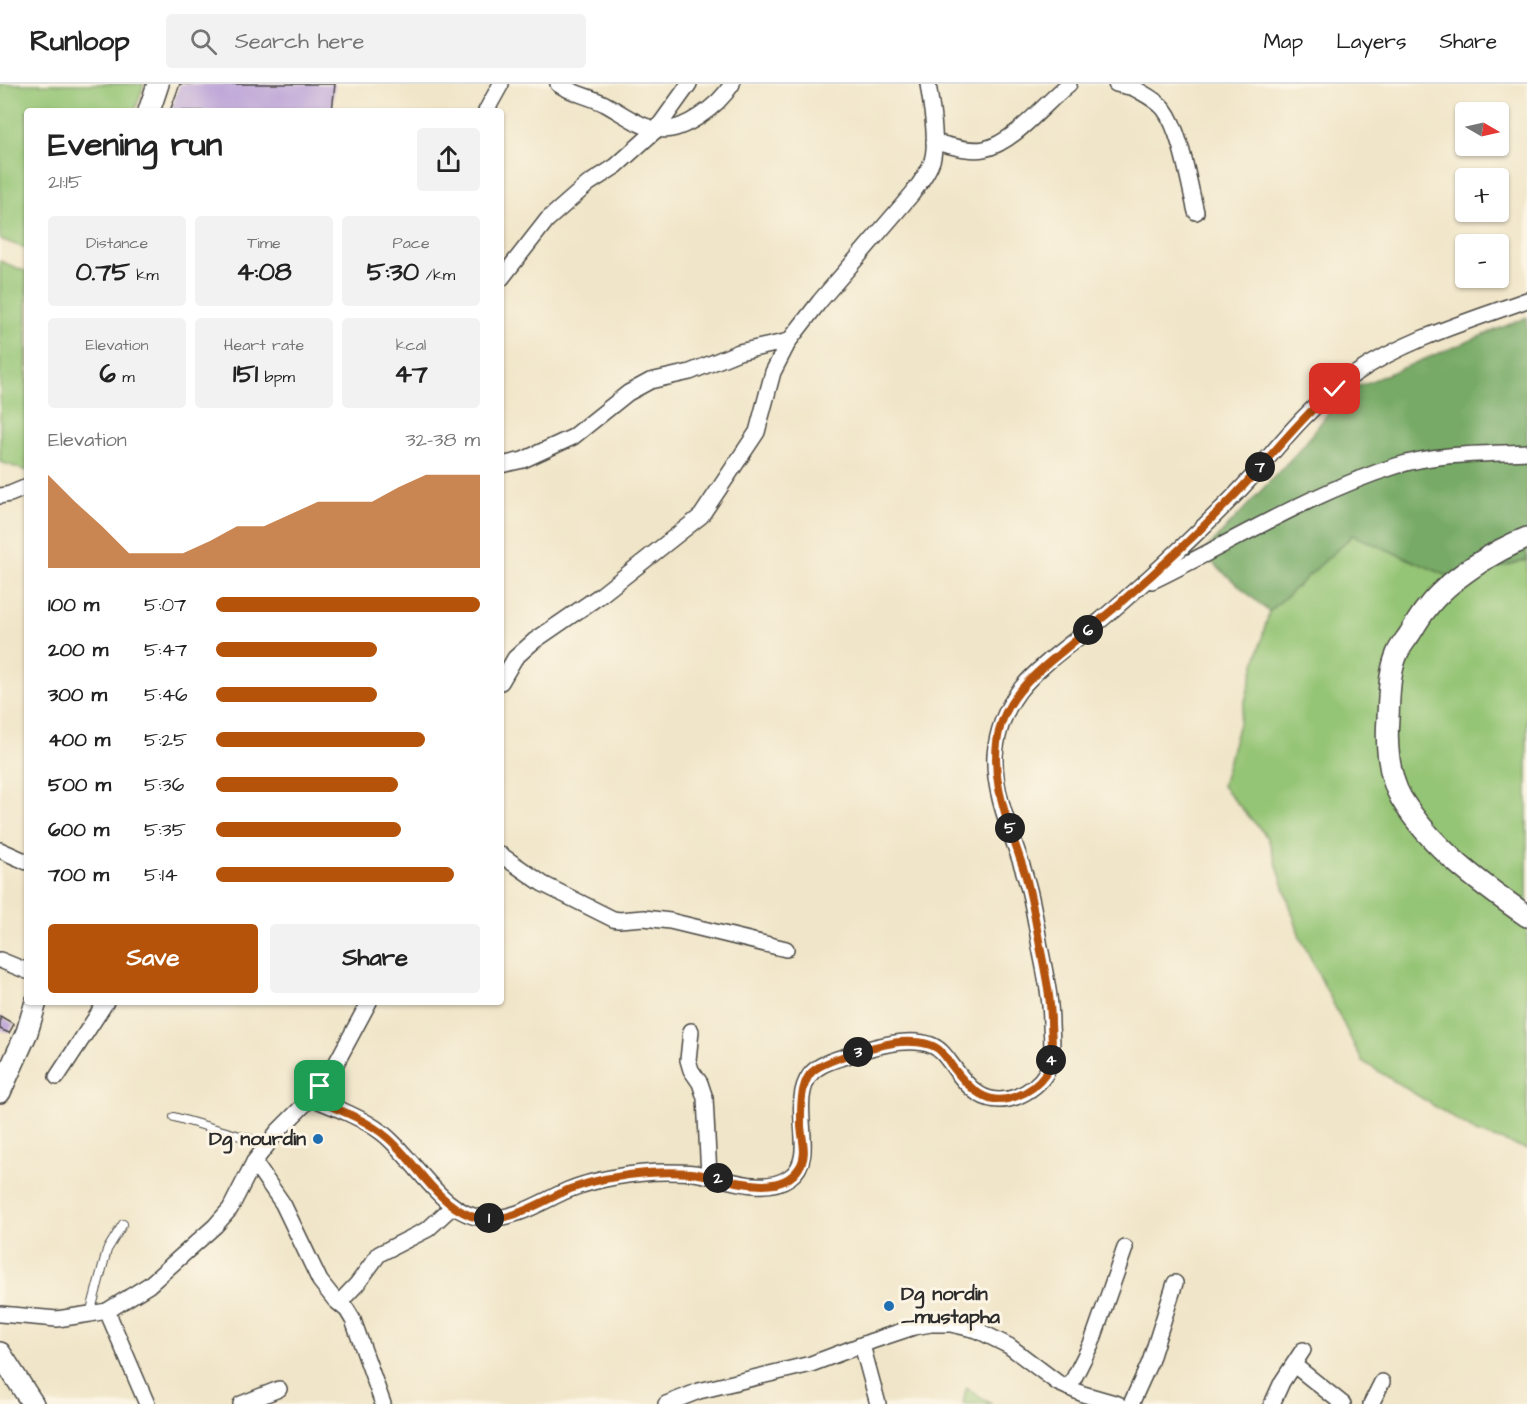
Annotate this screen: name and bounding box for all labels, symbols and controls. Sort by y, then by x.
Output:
search box [166,14,586,68]
text: Runloop [30,22,130,61]
icon: search [187,25,220,58]
text: Search here [235,26,365,57]
text: Map [1263,27,1303,56]
text: Layers [1336,27,1406,56]
text: Share [1439,27,1497,56]
north arrow [1455,102,1509,156]
map controls [1455,102,1509,288]
text: Evening run [48,122,222,168]
button: share [417,128,480,191]
text: 21:15 [48,168,82,196]
button: + [1455,168,1509,222]
text: Distance [86,232,148,254]
text: Time [247,232,281,254]
text: Pace [392,232,430,254]
button: − [1455,234,1509,288]
text: 0.75 [75,254,130,290]
text: 4:08 [236,254,292,290]
text: 5:30 [367,254,419,290]
text: km [130,264,159,286]
text: /km [419,264,455,286]
text: Elevation [86,334,148,356]
text: Heart rate [224,334,304,356]
text: kcal [396,334,426,356]
text: 6 [99,356,116,392]
text: 151 [233,356,258,392]
text: 47 [394,356,428,392]
pin [1309,363,1360,414]
text: m [116,366,135,388]
text: bpm [258,366,295,388]
icon: check [1318,372,1351,405]
text: Elevation [48,426,127,454]
text: 32–38 m [405,426,480,454]
pin: 7 [1245,452,1275,482]
text: 7 [1255,456,1265,478]
text: 100 m [48,591,99,619]
text: 5:07 [144,591,186,619]
pin: 6 [1073,615,1103,645]
text: 6 [1083,619,1093,641]
text: 200 m [48,636,108,664]
text: 5:47 [144,636,187,664]
text: 300 m [48,681,107,709]
text: 5:46 [144,681,188,709]
text: 400 m [48,726,110,754]
text: 5:25 [144,726,187,754]
text: 500 m [48,771,111,799]
text: 5:36 [144,771,184,799]
pin: 5 [995,813,1025,843]
text: 600 m [48,816,109,844]
text: 5:35 [144,816,186,844]
text: 5 [1004,817,1016,839]
text: 700 m [48,861,109,889]
text: 5:14 [144,861,178,889]
button: Save [48,924,258,993]
button: Share [270,924,480,993]
pin: 3 [843,1037,873,1067]
text: 3 [854,1041,862,1063]
pin: 4 [1036,1045,1066,1075]
text: 4 [1046,1049,1056,1071]
pin [294,1060,345,1111]
icon: arrive [303,1069,336,1102]
place label: Dg nourdin [209,1125,306,1154]
marker: Dg nourdin [311,1132,325,1146]
pin: 2 [703,1163,733,1193]
text: 2 [713,1167,723,1189]
pin: 1 [474,1203,504,1233]
text: 1 [488,1207,490,1229]
place label: Dg nordin _mustapha [901,1280,1001,1331]
marker: Dg nordin _mustapha [882,1299,896,1313]

